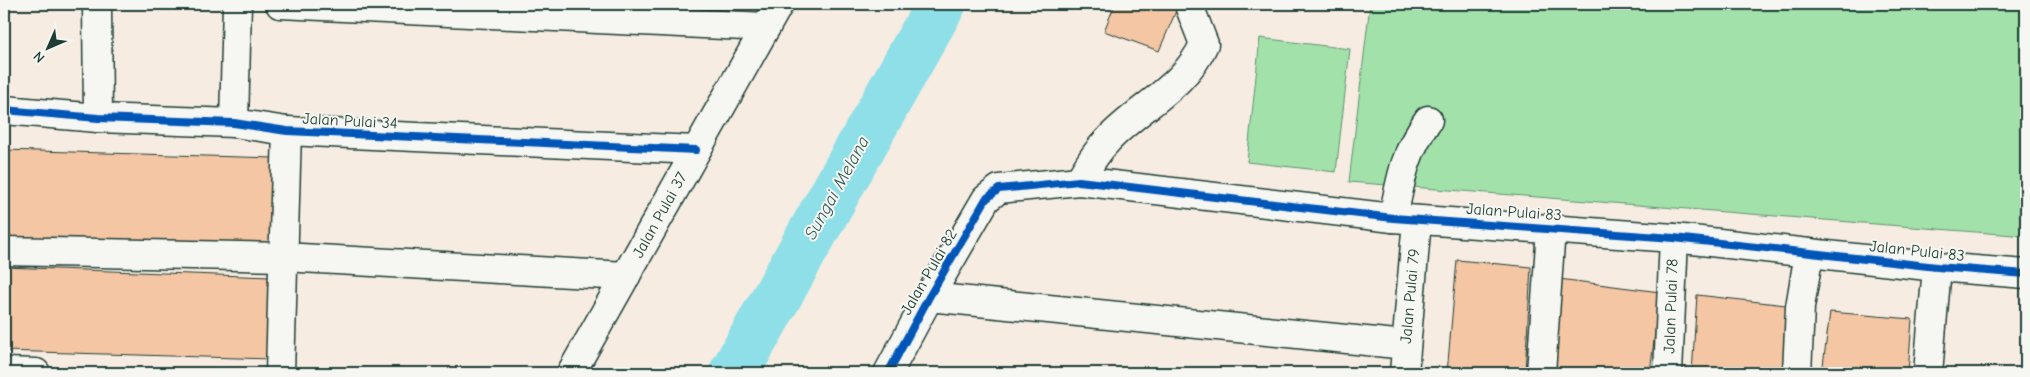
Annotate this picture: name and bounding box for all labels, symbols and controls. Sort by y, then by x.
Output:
north arrow [22,22,72,72]
text: N [30,48,48,66]
street label: Jalan Pulai 34 [302,110,398,132]
water label: Sungai Melana [800,133,874,243]
street label: Jalan Pulai 37 [629,169,691,261]
street label: Jalan Pulai 83 [1466,200,1562,224]
street label: Jalan Pulai 82 [897,226,961,318]
street label: Jalan Pulai 83 [1868,237,1966,265]
street label: Jalan Pulai 79 [1397,248,1423,344]
street label: Jalan Pulai 78 [1660,258,1682,354]

